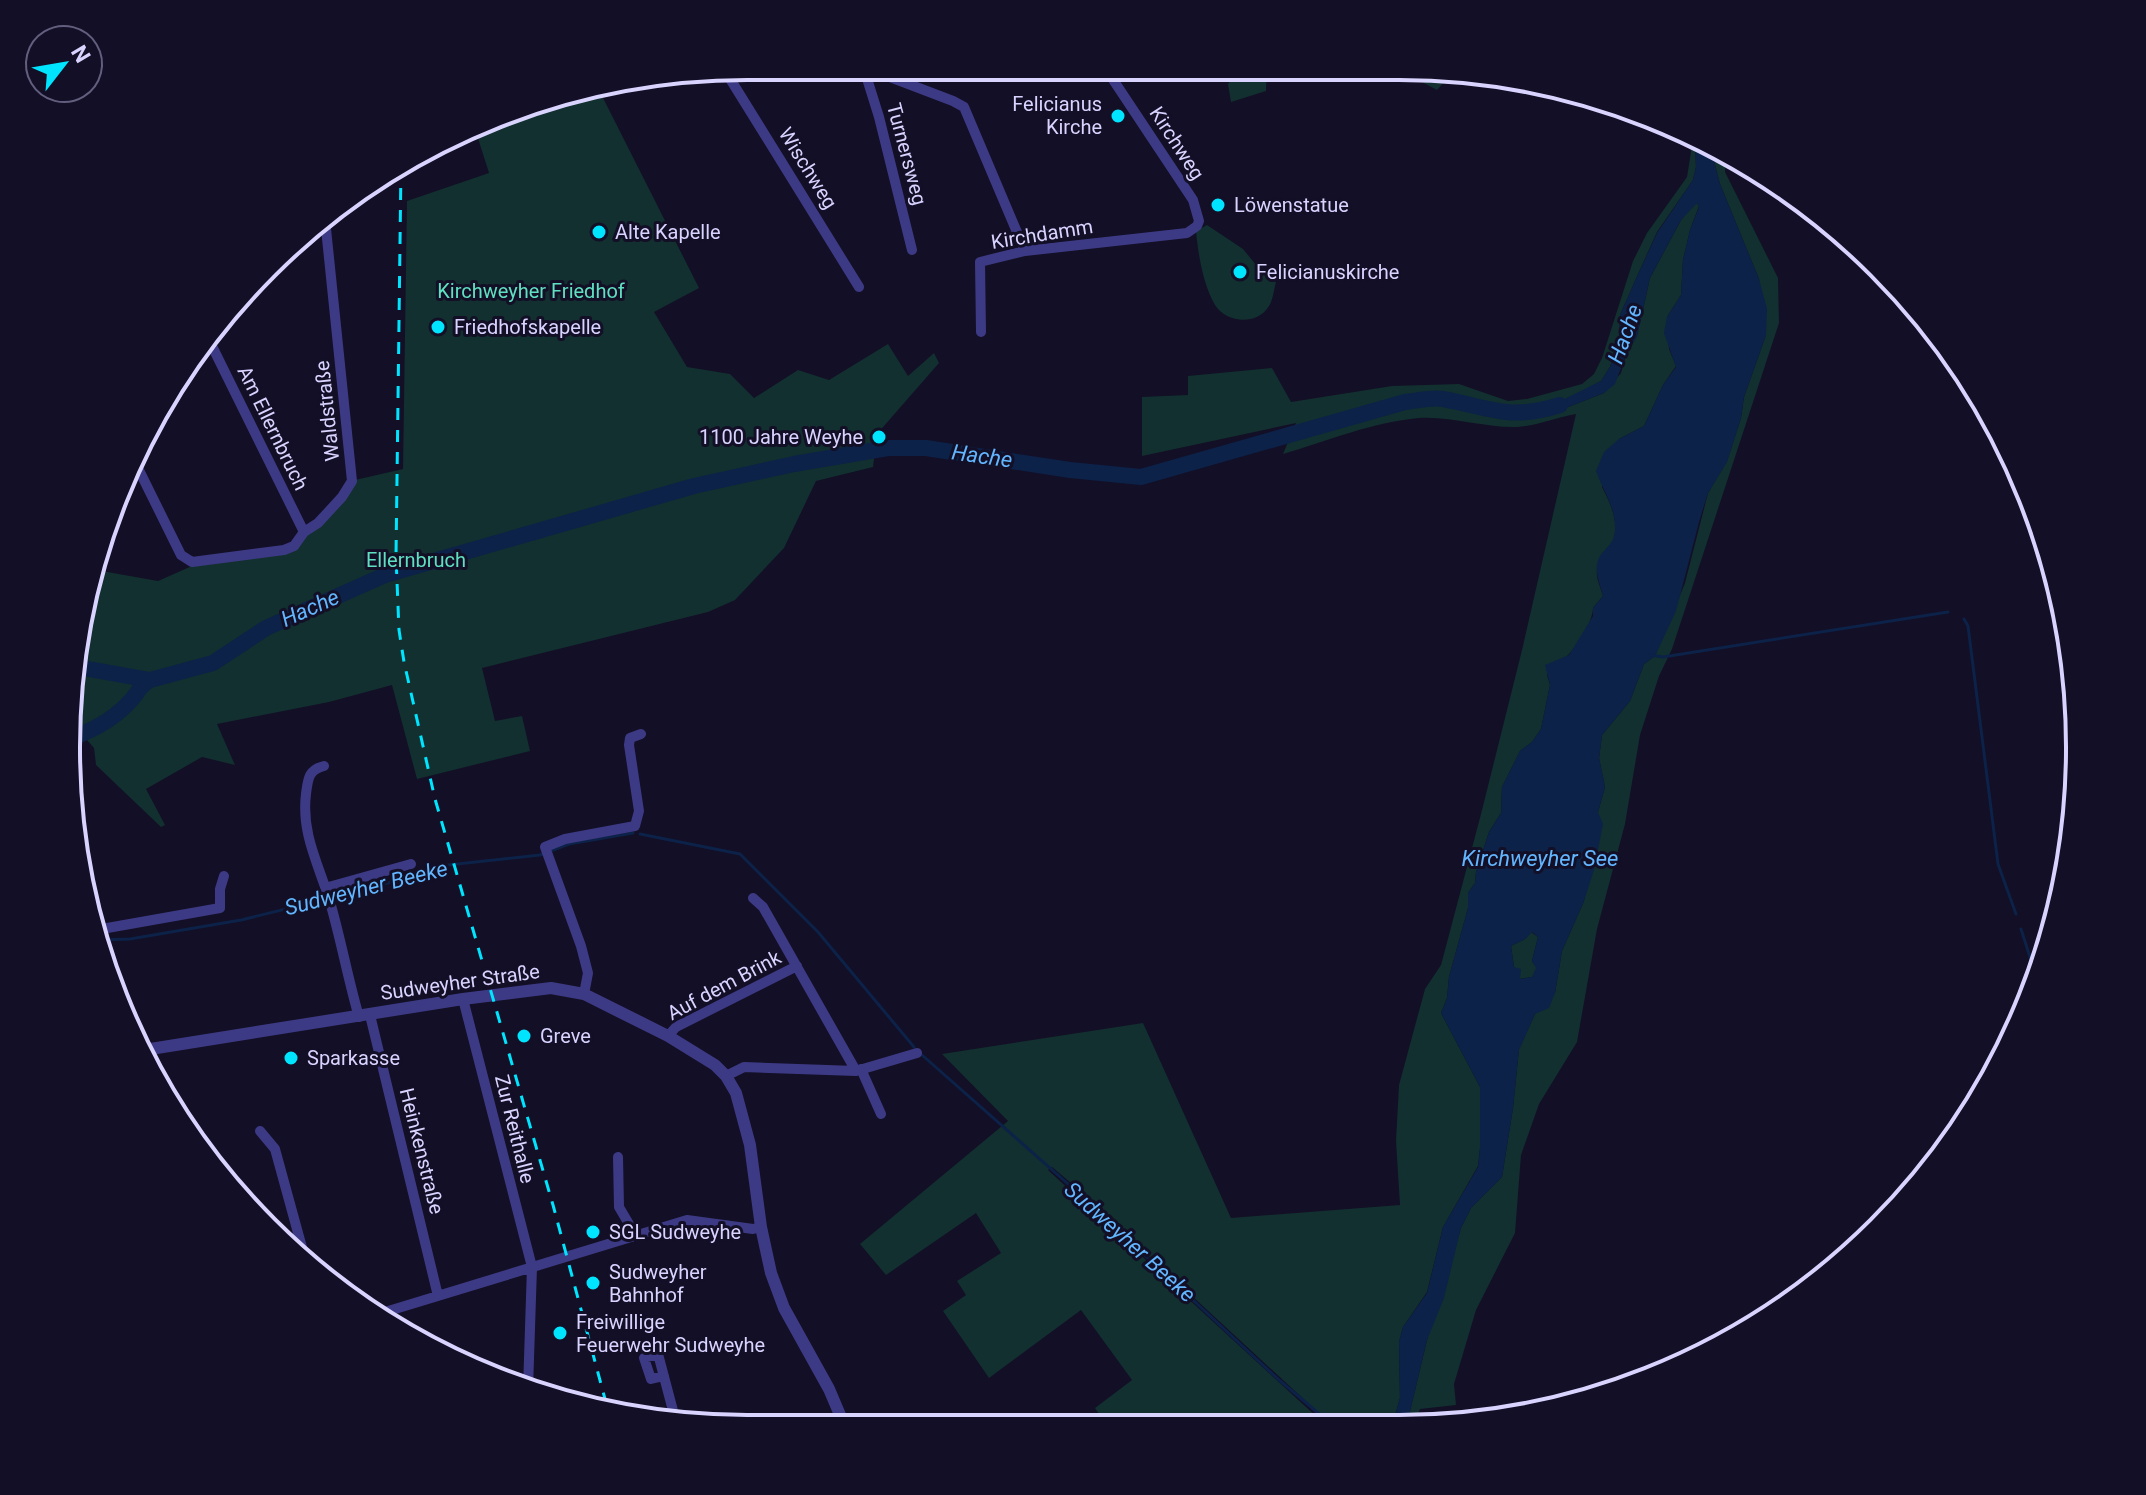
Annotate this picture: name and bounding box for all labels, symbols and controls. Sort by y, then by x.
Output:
north arrow [24,24,104,104]
text: N [66,41,95,67]
place label: Felicianus Kirche [1012,92,1102,139]
street label: Turnersweg [882,100,932,208]
street label: Kirchweg [1145,102,1209,184]
marker: Felicianus Kirche [1109,107,1127,125]
street label: Wischweg [774,123,842,213]
place label: Löwenstatue [1234,193,1349,217]
marker: Löwenstatue [1209,196,1227,214]
street label: Kirchdamm [989,214,1095,254]
place label: Alte Kapelle [615,220,721,244]
marker: Alte Kapelle [590,223,608,241]
place label: Felicianuskirche [1256,260,1399,284]
marker: Felicianuskirche [1231,263,1249,281]
park label: Kirchweyher Friedhof [437,279,625,303]
water label: Hache [1603,301,1647,367]
place label: Friedhofskapelle [454,315,601,339]
marker: Friedhofskapelle [429,318,447,336]
street label: Waldstraße [310,359,344,463]
street label: Am Ellernbruch [232,362,314,494]
place label: 1100 Jahre Weyhe [699,425,863,449]
marker: 1100 Jahre Weyhe [870,428,888,446]
water label: Hache [950,439,1014,473]
park label: Ellernbruch [366,548,466,572]
water label: Hache [277,584,343,632]
water label: Kirchweyher See [1462,846,1618,871]
water label: Sudweyher Beeke [282,856,450,920]
street label: Auf dem Brink [663,945,786,1025]
street label: Sudweyher Straße [379,959,541,1005]
place label: Greve [540,1024,591,1048]
marker: Greve [515,1027,533,1045]
place label: Sparkasse [307,1046,400,1070]
marker: Sparkasse [282,1049,300,1067]
street label: Zur Reithalle [490,1072,540,1186]
street label: Heinkenstraße [395,1086,449,1216]
water label: Sudweyher Beeke [1059,1177,1201,1307]
place label: SGL Sudweyhe [609,1220,741,1244]
marker: SGL Sudweyhe [584,1223,602,1241]
place label: Sudweyher Bahnhof [609,1260,707,1307]
marker: Sudweyher Bahnhof [584,1274,602,1292]
place label: Freiwillige Feuerwehr Sudweyhe [576,1310,765,1357]
marker: Freiwillige Feuerwehr Sudweyhe [551,1324,569,1342]

